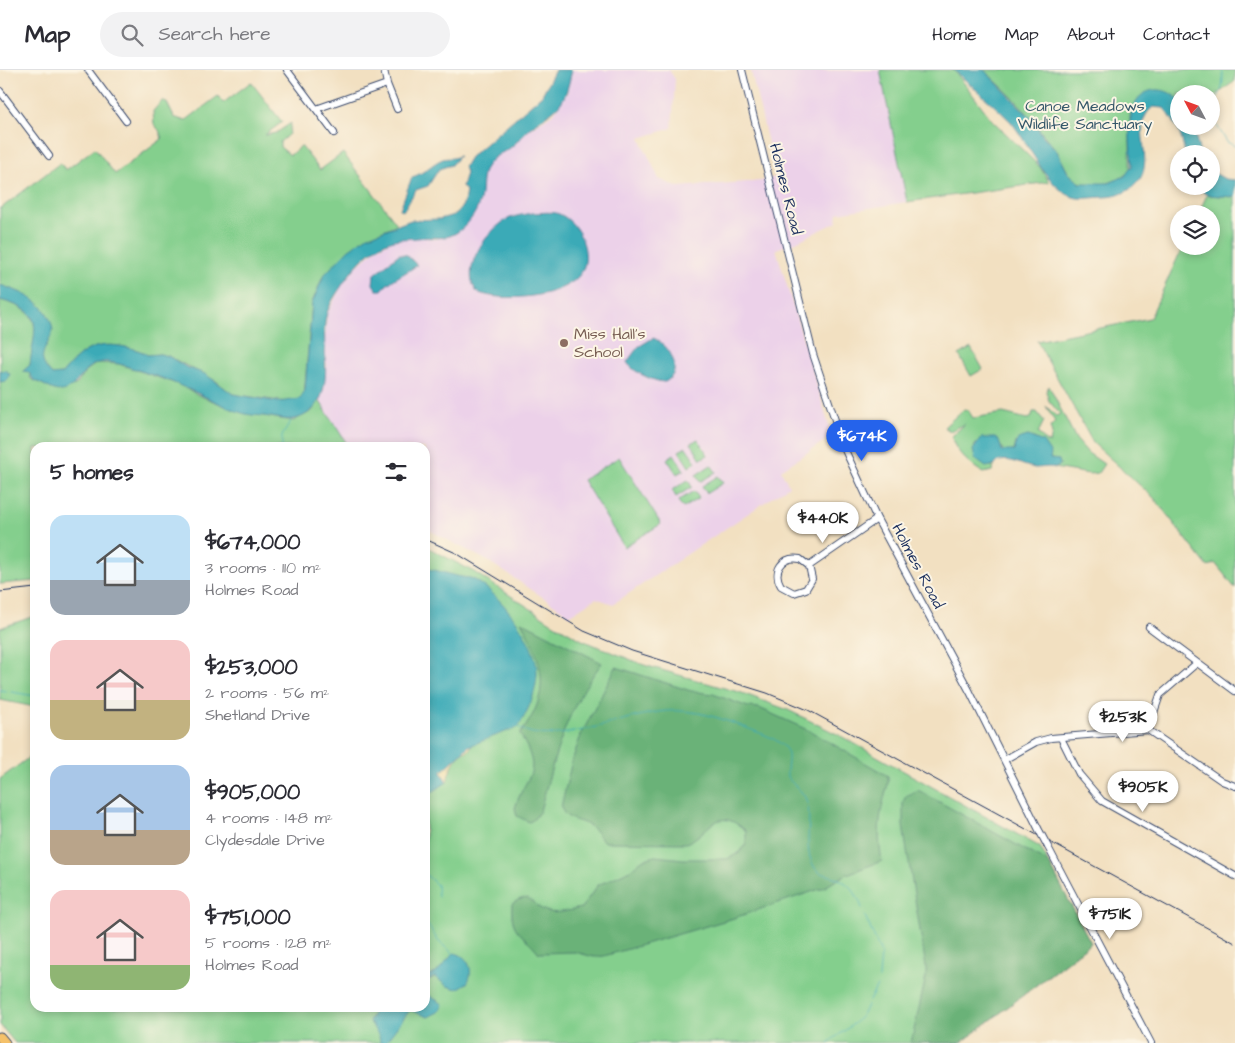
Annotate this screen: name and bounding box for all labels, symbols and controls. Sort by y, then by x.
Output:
search box [100,12,450,57]
text: Map [25,18,70,52]
icon: search [118,21,146,49]
text: Search here [158,21,271,48]
text: Home [932,22,977,47]
text: Map [1005,22,1039,47]
text: About [1067,22,1115,47]
text: Contact [1143,22,1210,47]
north arrow [1170,85,1220,135]
map controls [1170,85,1220,255]
park label: Canoe Meadows Wildlife Sanctuary [1018,95,1153,136]
street label: Holmes Road [764,141,808,237]
button: locate [1170,145,1220,195]
button: layers [1170,205,1220,255]
place label: Miss Hall's School [574,323,646,363]
marker: Miss Hall's School [558,337,570,349]
pin: $674K [827,420,897,462]
text: $674K [837,425,887,447]
text: 5 homes [50,458,134,487]
icon: filters [382,458,410,486]
pin: $440K [788,502,858,544]
text: $440K [798,507,848,529]
street label: Holmes Road [886,520,950,612]
text: $674,000 [205,528,301,557]
icon: home [90,535,150,595]
text: 3 rooms · 110 m² [205,557,321,579]
text: Holmes Road [205,579,299,601]
text: $253,000 [205,653,298,682]
icon: home [90,660,150,720]
text: 2 rooms · 56 m² [205,682,329,704]
pin: $253K [1088,700,1158,743]
text: Shetland Drive [205,704,310,726]
text: $253K [1099,706,1147,728]
pin: $905K [1108,770,1178,813]
text: $905K [1118,776,1168,798]
text: $905,000 [205,778,300,807]
icon: home [90,785,150,845]
text: 4 rooms · 148 m² [205,807,333,829]
text: Clydesdale Drive [205,829,325,851]
pin: $751K [1075,898,1145,940]
text: $751,000 [205,903,291,932]
text: $751K [1089,903,1131,925]
icon: home [90,910,150,970]
text: 5 rooms · 128 m² [205,932,332,954]
text: Holmes Road [205,954,299,976]

